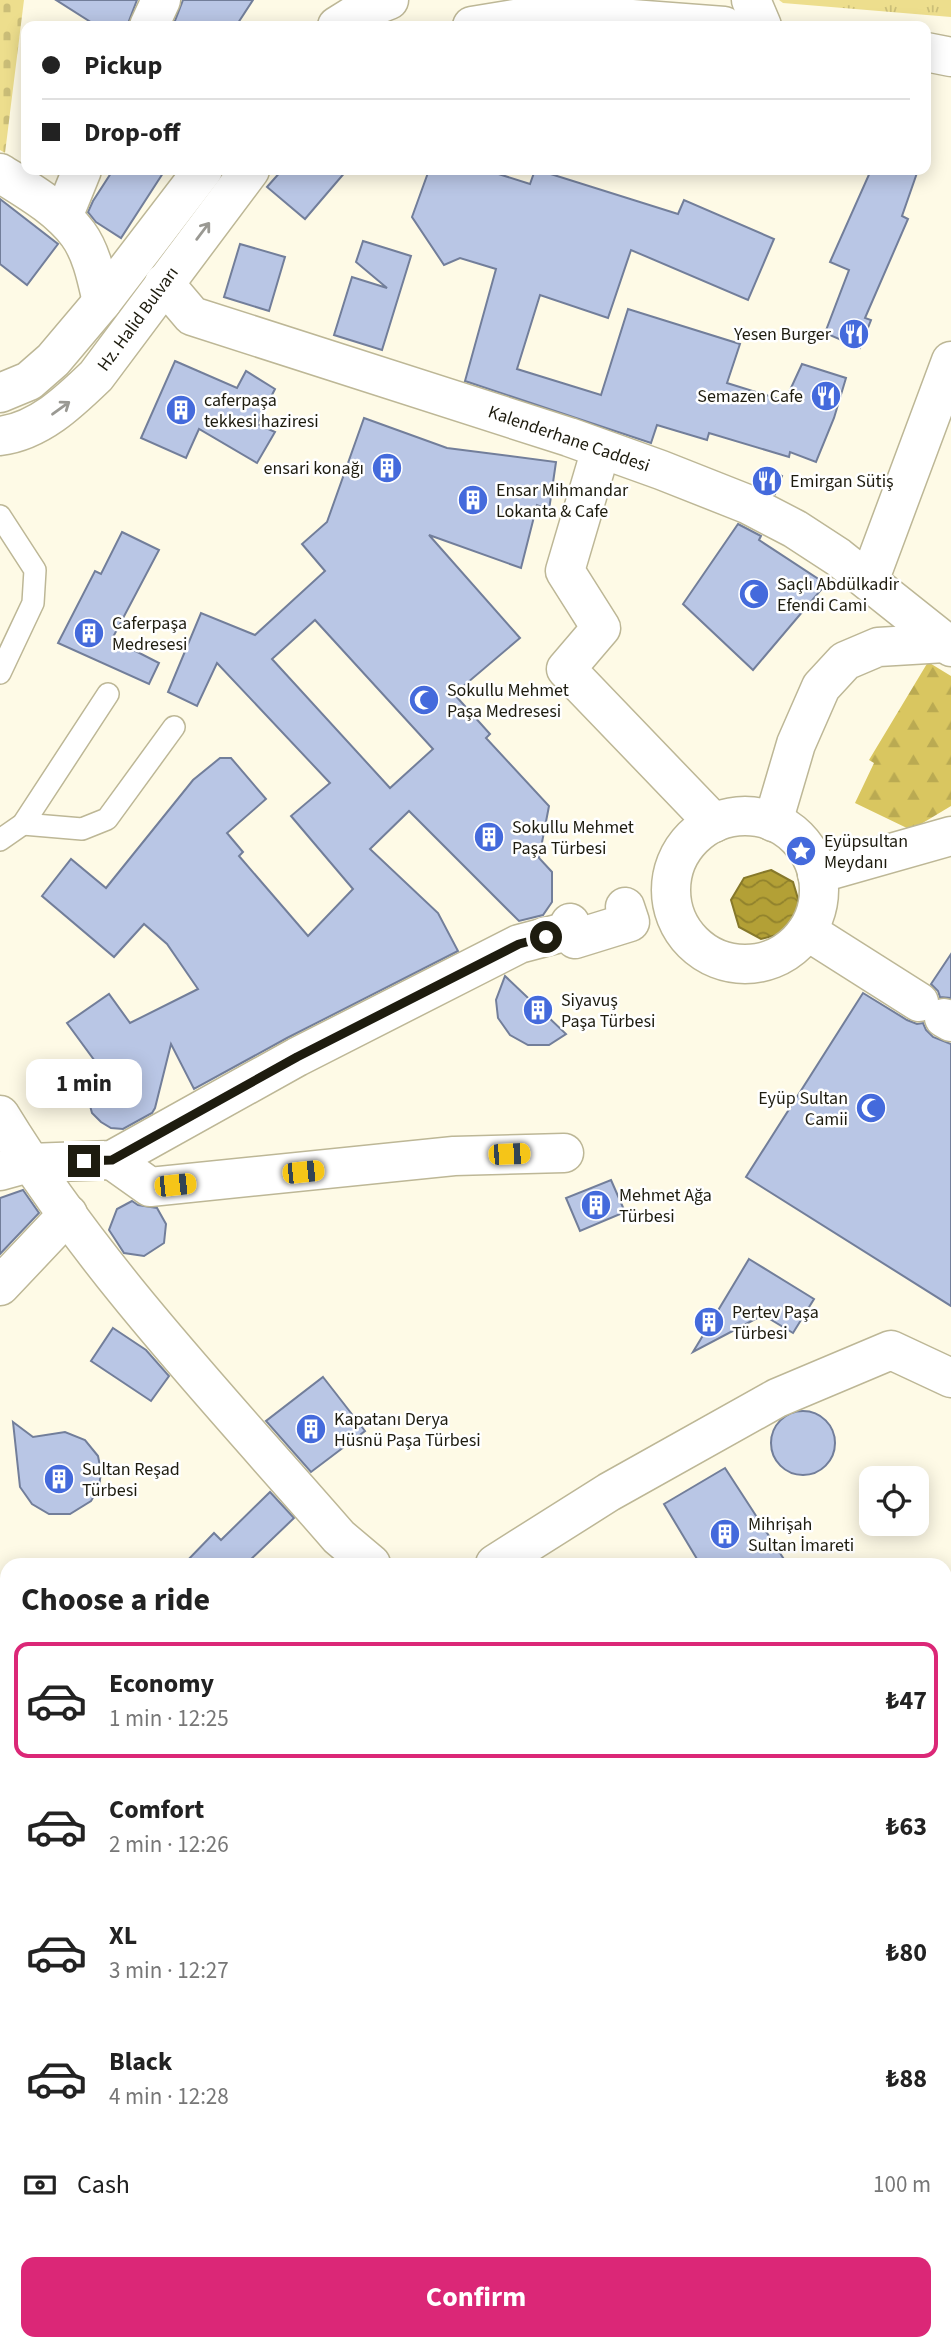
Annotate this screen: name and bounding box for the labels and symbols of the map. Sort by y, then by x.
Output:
one-way arrow [196,222,211,241]
street label: Hz. Halid Bulvarı [92,262,184,376]
restaurant icon: Yesen Burger [837,317,871,351]
place label: Yesen Burger [733,322,832,347]
restaurant icon: Semazen Cafe [809,379,843,413]
place label: Semazen Cafe [697,384,803,409]
place label: caferpaşa tekkesi haziresi [204,388,319,434]
building icon: caferpaşa tekkesi haziresi [164,393,198,427]
one-way arrow [51,400,70,415]
street label: Kalenderhane Caddesi [485,400,653,478]
building icon: ensari konağı [370,451,404,485]
place label: ensari konağı [264,456,364,481]
restaurant icon: Emirgan Sütiş [750,464,784,498]
place label: Emirgan Sütiş [790,469,894,494]
place label: Ensar Mihmandar Lokanta & Cafe [496,478,629,524]
building icon: Ensar Mihmandar Lokanta & Cafe [456,483,490,517]
place label: Saçlı Abdülkadir Efendi Cami [777,572,900,618]
mosque icon: Saçlı Abdülkadir Efendi Cami [737,577,771,611]
place label: Caferpaşa Medresesi [112,611,187,657]
building icon: Caferpaşa Medresesi [72,616,106,650]
place label: Sokullu Mehmet Paşa Medresesi [447,678,569,724]
mosque icon: Sokullu Mehmet Paşa Medresesi [407,683,441,717]
place label: Sokullu Mehmet Paşa Türbesi [512,815,634,861]
building icon: Sokullu Mehmet Paşa Türbesi [472,820,506,854]
place label: Eyüpsultan Meydanı [824,829,908,875]
place icon: Eyüpsultan Meydanı [784,834,818,868]
route start [530,921,562,953]
place label: Siyavuş Paşa Türbesi [561,988,655,1034]
building icon: Siyavuş Paşa Türbesi [521,993,555,1027]
callout: 1 min [26,1060,142,1108]
place label: Eyüp Sultan Camii [758,1086,848,1132]
mosque icon: Eyüp Sultan Camii [854,1091,888,1125]
car [488,1143,531,1165]
route end [68,1145,100,1177]
car [282,1159,325,1185]
car [154,1172,197,1198]
place label: Mehmet Ağa Türbesi [619,1183,712,1229]
building icon: Mehmet Ağa Türbesi [579,1188,613,1222]
place label: Pertev Paşa Türbesi [732,1300,819,1346]
building icon: Pertev Paşa Türbesi [692,1305,726,1339]
place label: Kapatanı Derya Hüsnü Paşa Türbesi [334,1407,481,1453]
building icon: Kapatanı Derya Hüsnü Paşa Türbesi [294,1412,328,1446]
place label: Sultan Reşad Türbesi [82,1457,180,1503]
building icon: Sultan Reşad Türbesi [42,1462,76,1496]
place label: Mihrişah Sultan İmareti [748,1512,854,1558]
building icon: Mihrişah Sultan İmareti [708,1517,742,1551]

